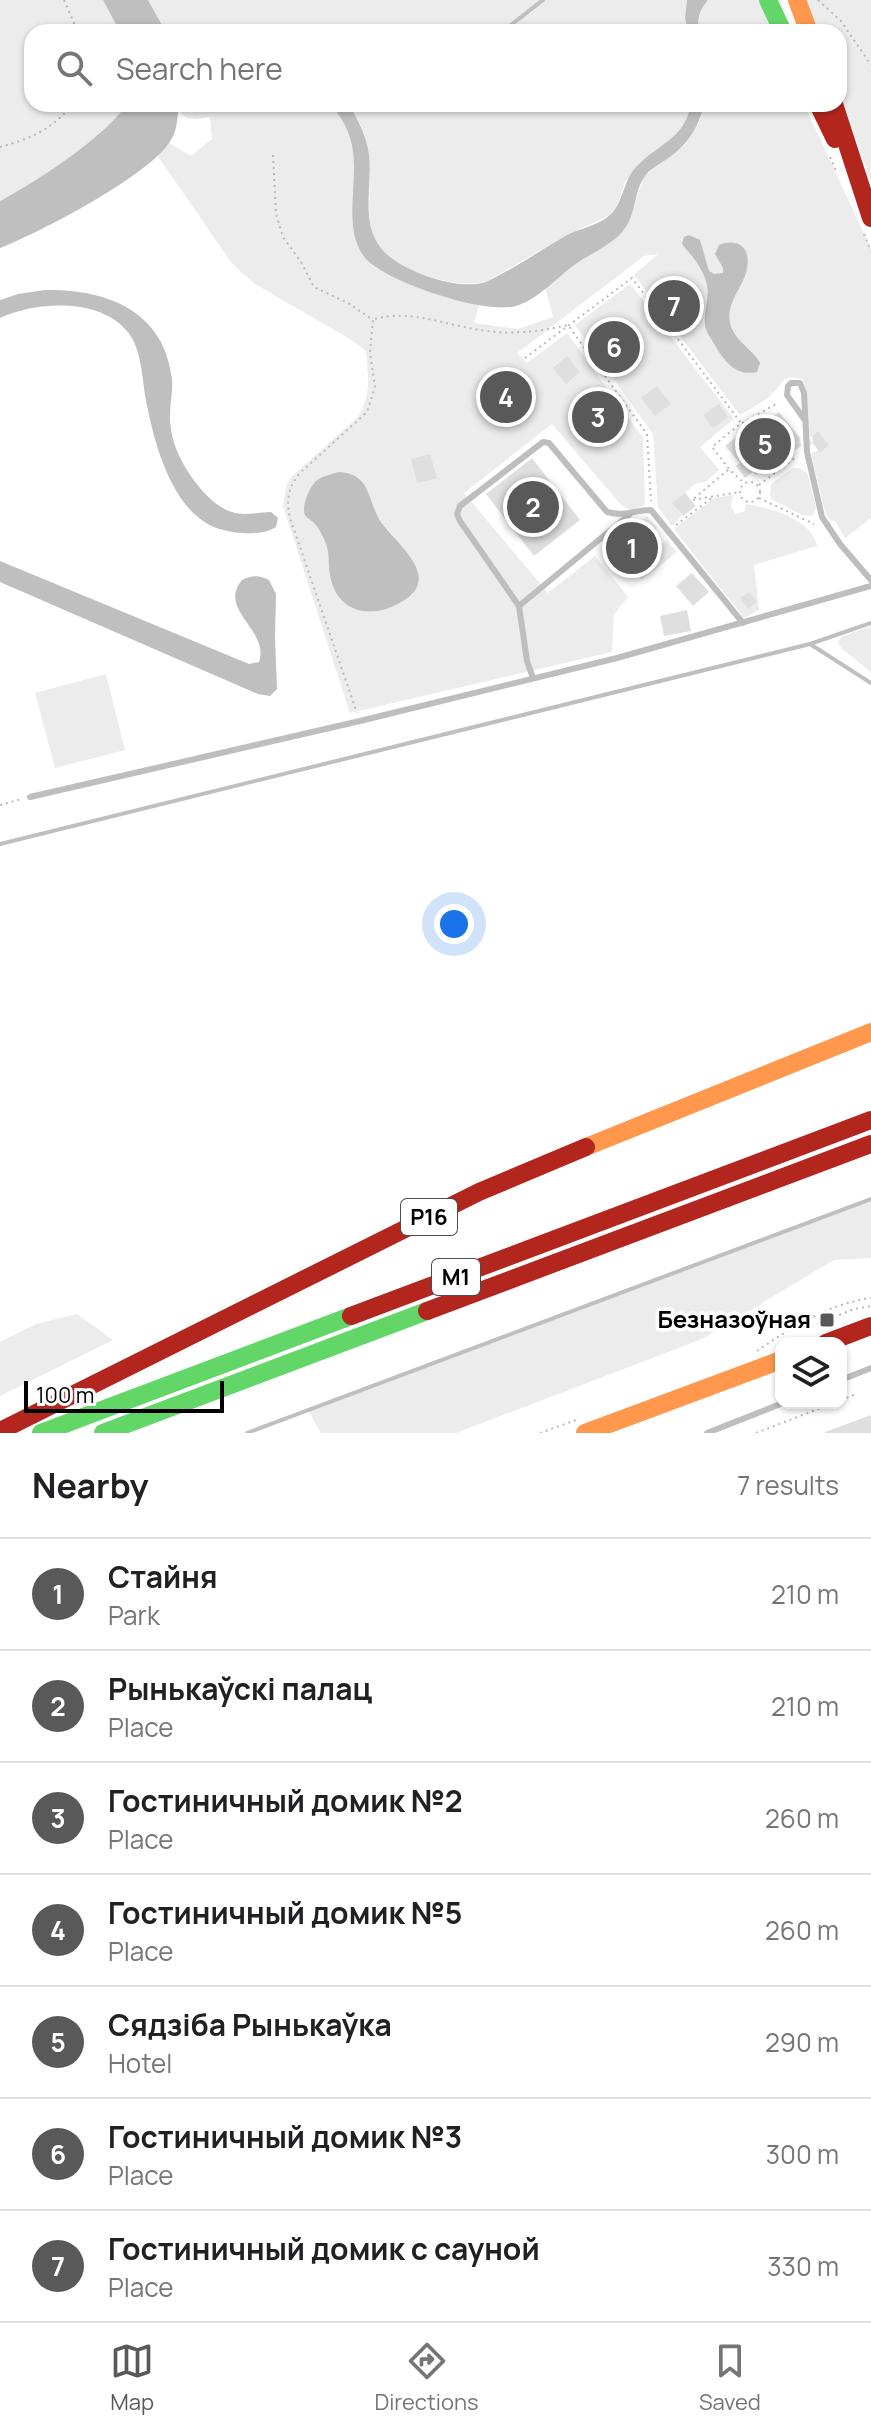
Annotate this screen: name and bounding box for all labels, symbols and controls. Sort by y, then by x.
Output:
search box [24,24,847,112]
icon: search [52,46,96,90]
text: Search here [116,48,283,89]
pin: 7 [648,276,700,336]
pin: 6 [588,317,640,377]
pin: 4 [480,367,532,427]
pin: 3 [572,387,624,447]
pin: 5 [739,414,791,474]
pin: 2 [507,477,559,537]
pin: 1 [606,518,658,578]
your location [434,904,474,944]
road number: Р16 [401,1199,457,1235]
road number: М1 [432,1259,480,1295]
place label: Безназоўная [657,1302,811,1335]
marker: Безназоўная [818,1311,836,1329]
map controls [775,1337,847,1409]
button: layers [775,1337,847,1409]
scale bar [24,1377,224,1413]
text: 100 m [36,1380,94,1410]
text: Nearby [32,1462,148,1508]
text: 7 results [737,1467,839,1503]
text: Стайня [108,1556,217,1597]
text: 1 [52,1576,64,1612]
text: 210 m [771,1576,839,1612]
text: Park [108,1597,160,1633]
text: Рынькаўскi палац [108,1668,372,1709]
text: 2 [50,1688,66,1724]
text: 210 m [771,1688,839,1724]
text: Place [108,1709,173,1745]
text: Гостиничный домик №2 [108,1780,463,1821]
text: 3 [50,1800,66,1836]
text: 260 m [765,1800,839,1836]
text: Place [108,1821,173,1857]
text: Гостиничный домик №5 [108,1892,462,1933]
text: 4 [50,1912,66,1948]
text: 260 m [765,1912,839,1948]
text: Place [108,1933,173,1969]
text: Сядзіба Рынькаўка [108,2004,392,2045]
text: 5 [50,2024,66,2060]
text: 290 m [765,2024,839,2060]
text: Hotel [108,2045,172,2081]
text: Гостиничный домик №3 [108,2116,462,2157]
text: 6 [50,2136,66,2172]
text: 300 m [766,2136,839,2172]
text: Place [108,2157,173,2193]
text: Гостиничный домик с сауной [108,2228,540,2269]
text: 7 [51,2248,65,2284]
text: 330 m [767,2248,839,2284]
text: Place [108,2269,173,2305]
tab: Map [110,2339,154,2417]
tab: Directions [374,2339,479,2417]
tab: Saved [699,2339,761,2417]

